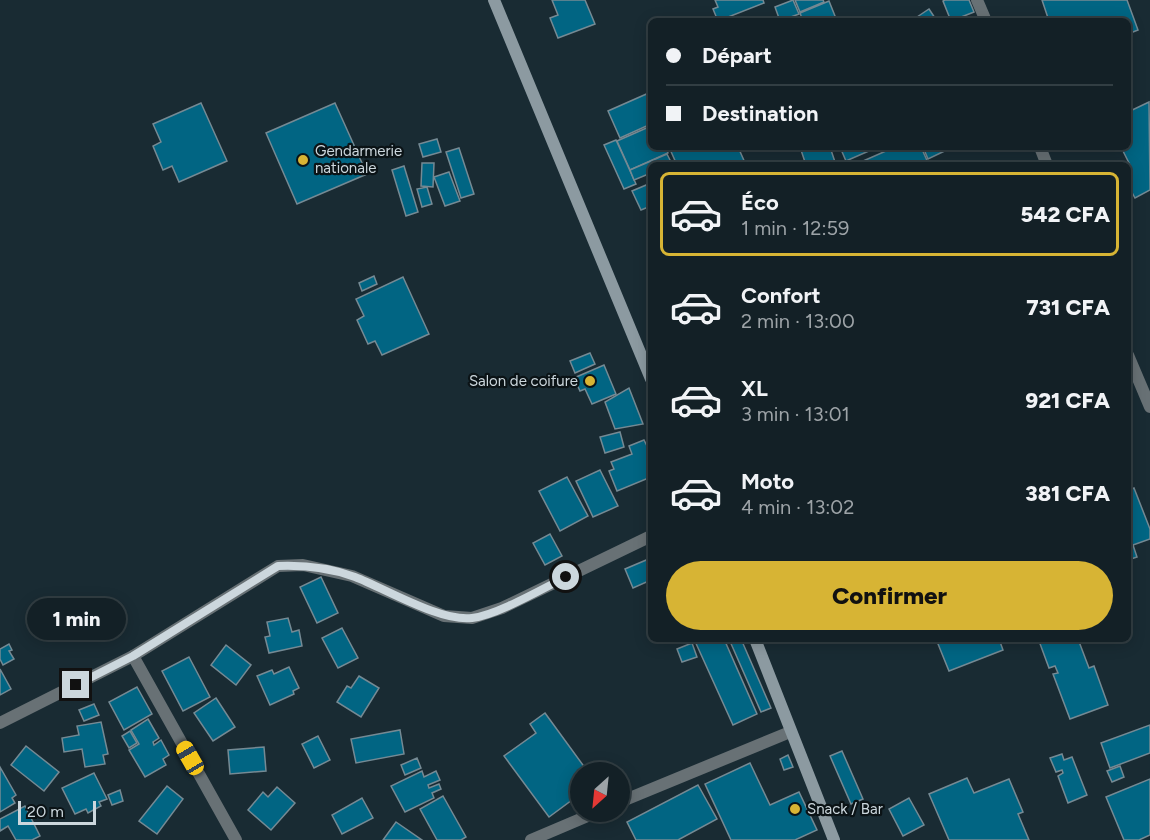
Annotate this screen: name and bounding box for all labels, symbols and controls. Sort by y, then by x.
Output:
text: Départ [702,42,772,69]
text: Destination [702,100,819,127]
place label: Gendarmerie nationale [315,142,402,177]
marker: Gendarmerie nationale [296,153,310,167]
icon: car [669,187,723,241]
text: Éco [741,189,779,216]
text: 542 CFA [1021,201,1110,228]
text: 1 min · 12:59 [741,216,849,240]
icon: car [669,280,723,334]
text: Confort [741,282,821,309]
text: 731 CFA [1026,294,1110,321]
text: 2 min · 13:00 [741,309,855,333]
place label: Salon de coifure [469,372,578,390]
icon: car [669,373,723,427]
marker: Salon de coifure [583,374,597,388]
text: XL [741,375,768,402]
text: 921 CFA [1025,387,1110,414]
text: 3 min · 13:01 [741,402,850,426]
icon: car [669,466,723,520]
text: Moto [741,468,794,495]
text: 381 CFA [1025,480,1110,507]
text: 4 min · 13:02 [741,495,854,519]
button: Confirmer [666,561,1113,630]
route start [552,563,579,590]
callout: 1 min [26,598,125,640]
text: 1 min [53,607,100,631]
route end [62,671,89,698]
car [173,738,207,778]
north arrow [570,762,630,822]
map controls [570,762,630,822]
scale bar [18,798,96,826]
place label: Snack / Bar [807,800,883,818]
text: 20 m [27,802,64,821]
marker: Snack / Bar [788,802,802,816]

